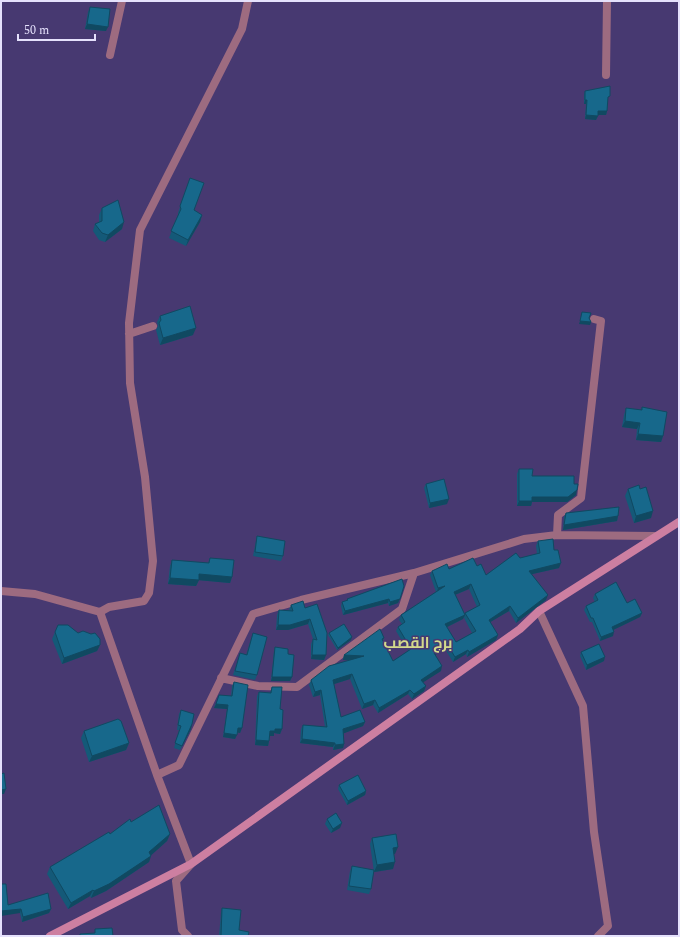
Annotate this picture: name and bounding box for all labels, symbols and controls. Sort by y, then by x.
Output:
scale bar [18,16,95,42]
text: 50 m [24,21,49,40]
district label: برج القصب [384,632,452,655]

